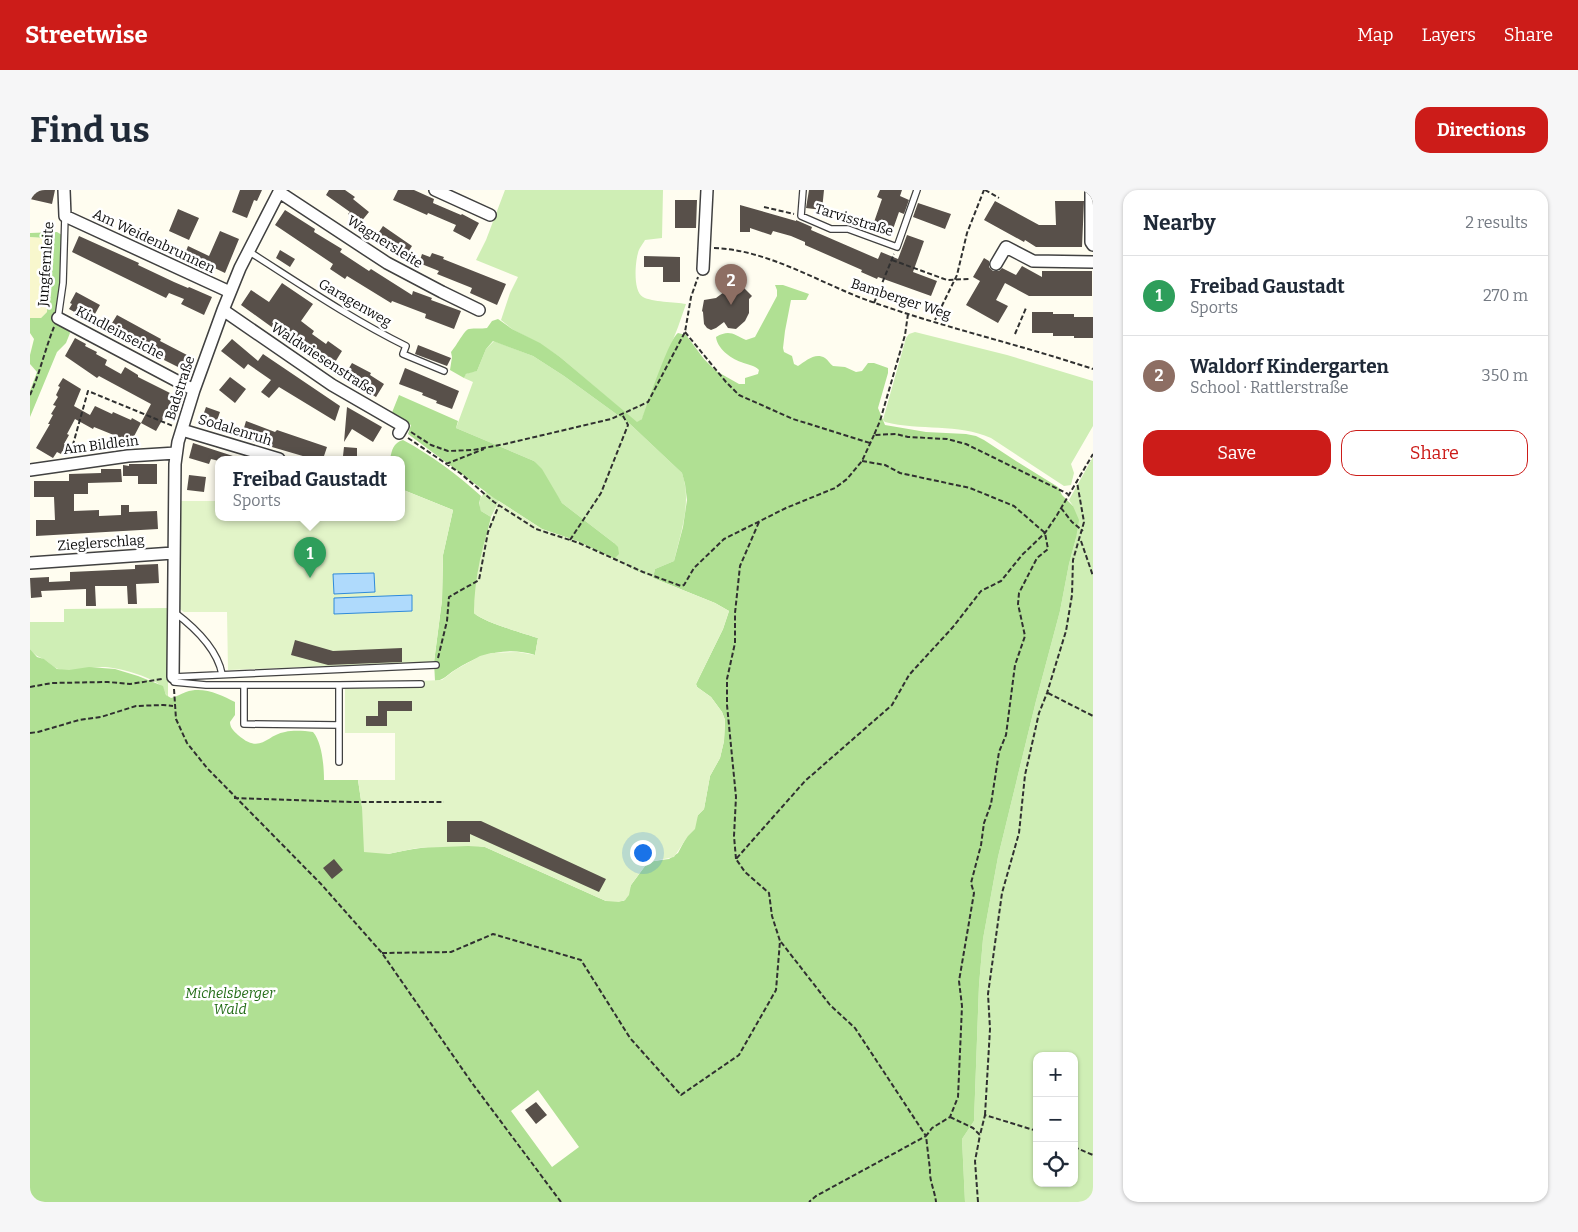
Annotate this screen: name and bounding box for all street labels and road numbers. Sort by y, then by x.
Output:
street label: Tarvisstraße [813,200,895,240]
street label: Am Weidenbrunnen [90,205,218,277]
street label: Wagnersleite [344,212,426,272]
street label: Jungfernleite [34,221,57,308]
street label: Garagenweg [315,275,395,331]
street label: Bamberger Weg [849,275,953,323]
street label: Kindleinseiche [73,303,167,363]
street label: Waldwiesenstraße [268,319,378,399]
street label: Badstraße [162,354,198,422]
street label: Sodalenruh [196,411,274,449]
street label: Am Bildlein [62,432,140,458]
street label: Zieglerschlag [57,531,145,555]

